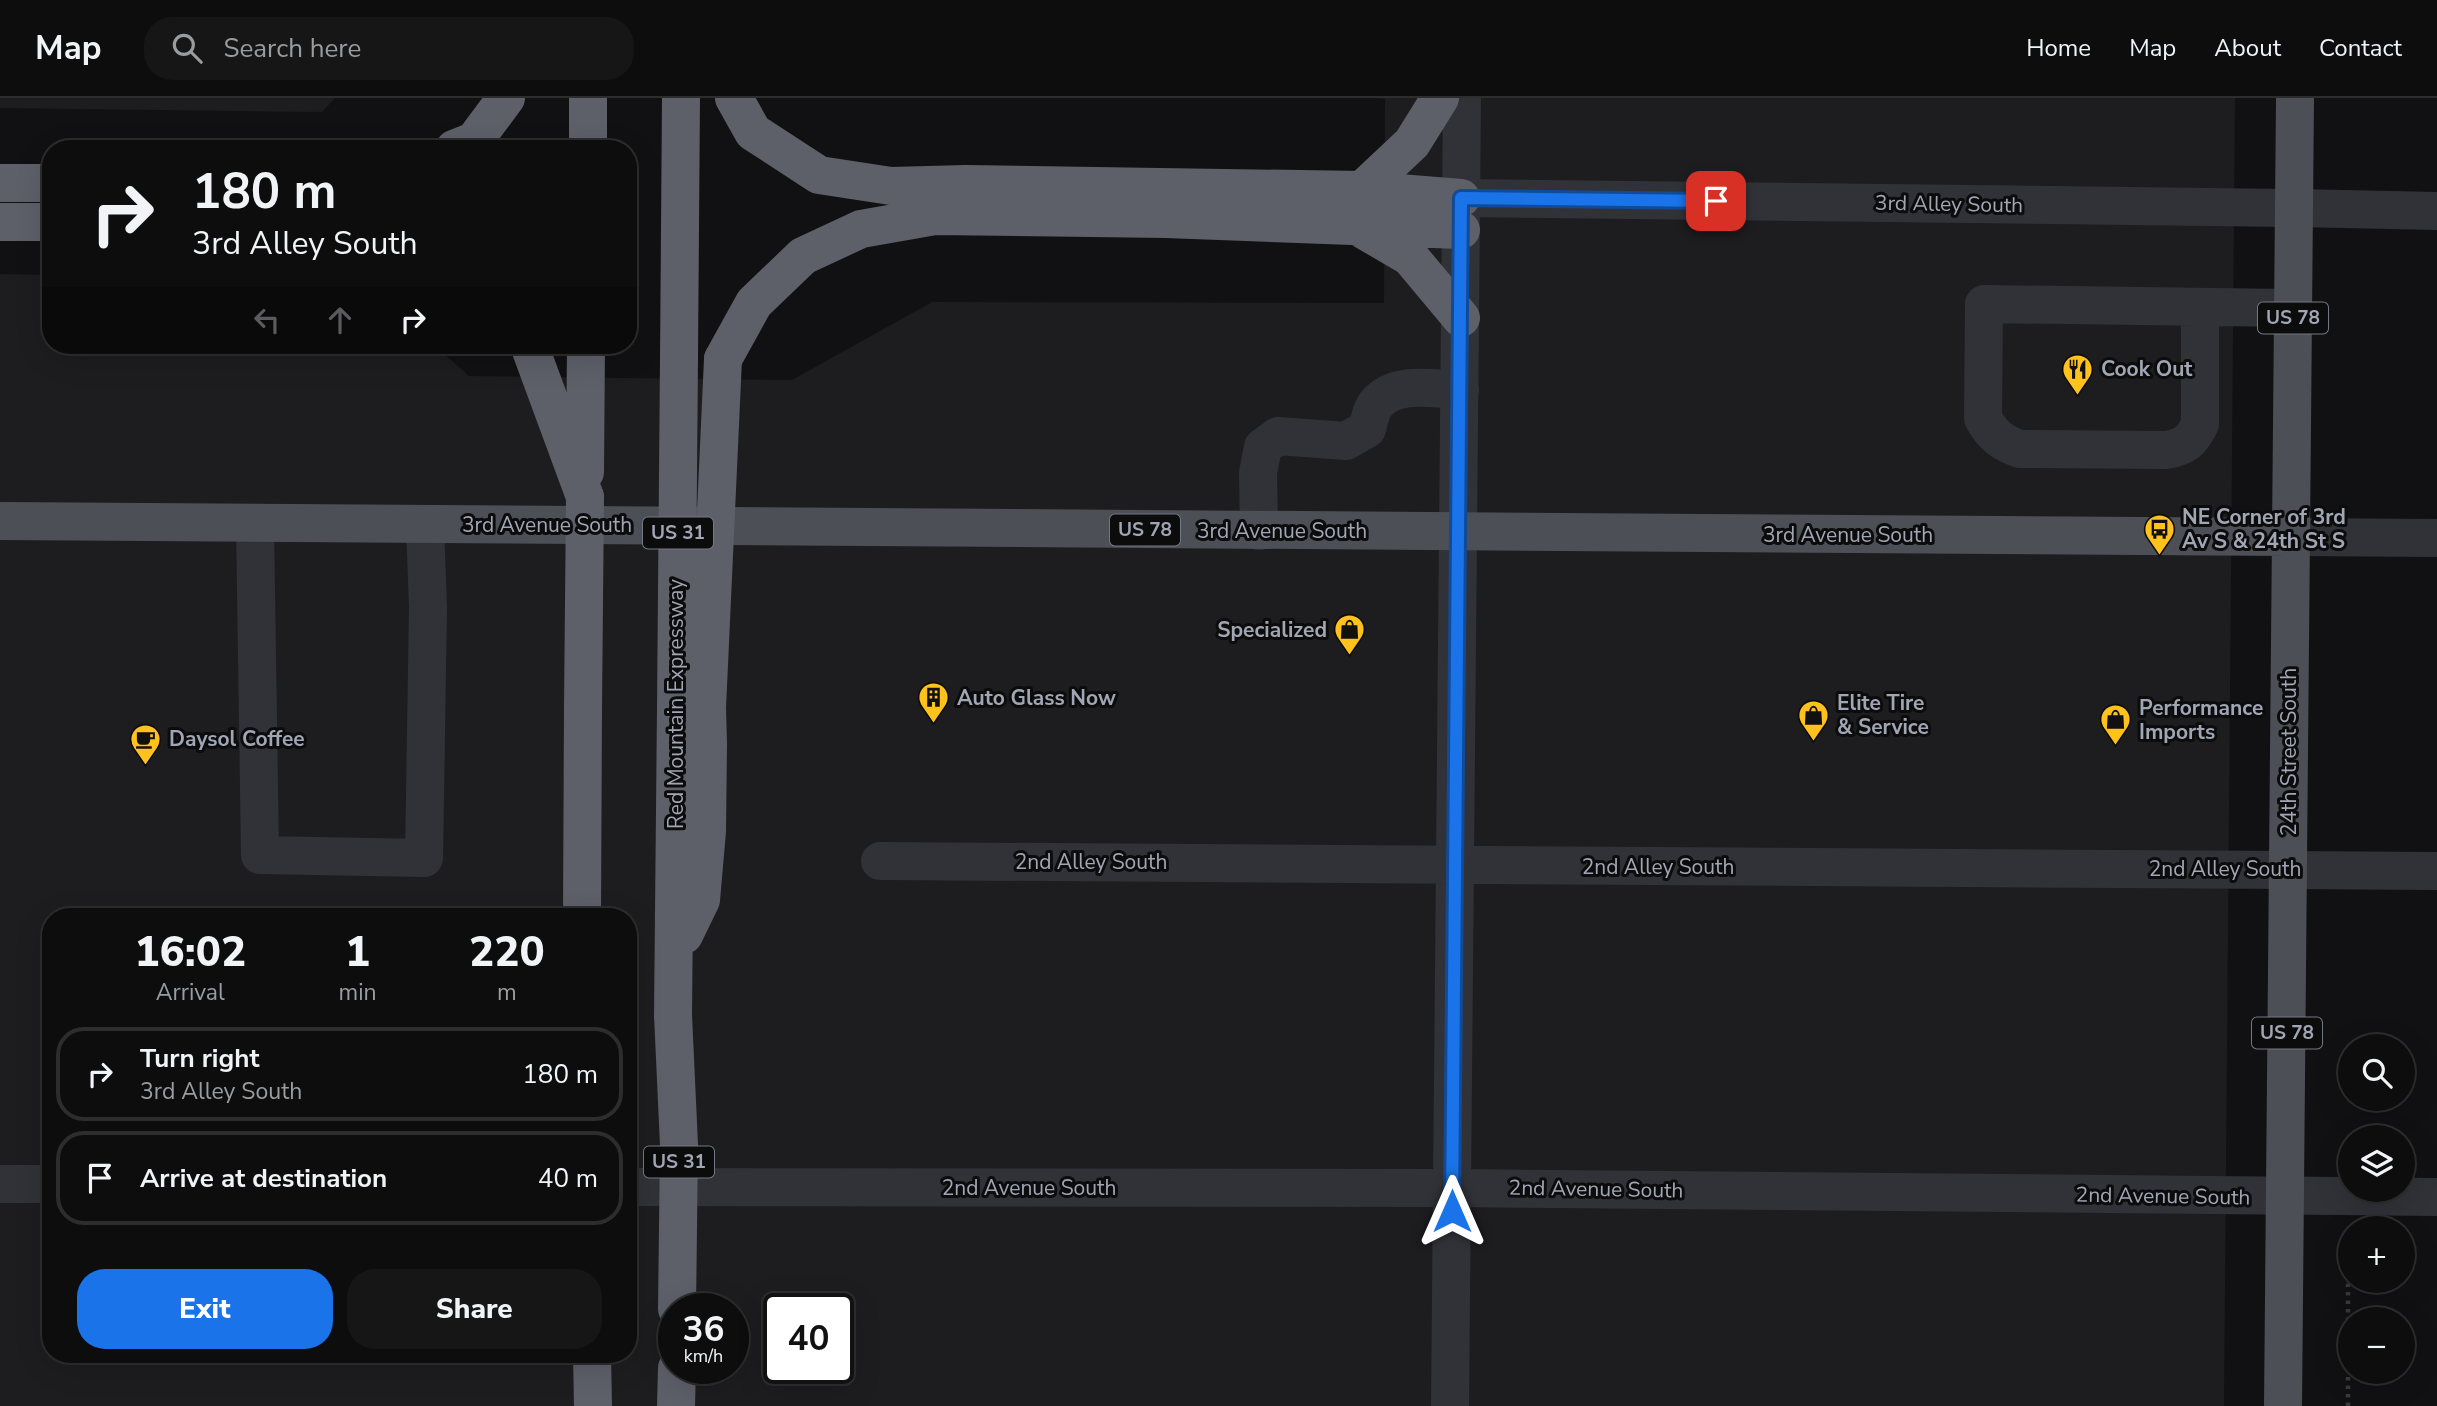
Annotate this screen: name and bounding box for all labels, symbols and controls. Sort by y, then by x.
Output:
search box [144,17,634,80]
text: Map [35,26,102,71]
icon: search [168,29,206,67]
text: Search here [224,31,361,66]
text: Home [2026,32,2091,64]
text: Map [2129,32,2176,64]
text: About [2214,32,2281,64]
text: Contact [2319,32,2402,64]
text: 180 m [192,158,336,225]
icon: right [77,168,168,259]
pin [1686,171,1746,231]
icon: arrive [1697,182,1735,220]
street label: 3rd Alley South [1875,189,2023,219]
text: 3rd Alley South [192,222,418,265]
icon: left [248,301,286,339]
icon: ahead [321,301,359,339]
icon: right [394,301,432,339]
road number: US 78 [2258,302,2328,333]
restaurant icon: Cook Out [2061,352,2095,396]
place label: Cook Out [2101,355,2193,383]
place label: NE Corner of 3rd Av S & 24th St S [2182,503,2346,555]
street label: 3rd Avenue South [462,511,632,539]
bus stop icon: NE Corner of 3rd Av S & 24th St S [2142,512,2176,556]
road number: US 78 [1110,514,1180,546]
street label: 3rd Avenue South [1197,517,1367,545]
road number: US 31 [643,518,713,548]
street label: 3rd Avenue South [1763,521,1933,549]
street label: Red Mountain Expressway [662,579,690,829]
shop icon: Specialized [1333,613,1367,657]
place label: Specialized [1217,616,1327,644]
street label: 24th Street South [2275,668,2303,836]
building icon: Auto Glass Now [917,681,951,725]
place label: Auto Glass Now [957,684,1116,712]
place label: Elite Tire & Service [1837,689,1929,741]
place label: Performance Imports [2139,694,2263,746]
shop icon: Elite Tire & Service [1797,698,1831,742]
shop icon: Performance Imports [2099,703,2133,747]
cafe icon: Daysol Coffee [129,722,163,766]
place label: Daysol Coffee [169,725,305,753]
street label: 2nd Alley South [1015,848,1167,876]
street label: 2nd Alley South [1582,853,1734,881]
street label: 2nd Alley South [2149,855,2301,883]
text: 16:02 [134,924,246,981]
text: 1 [345,924,370,981]
text: 220 [469,924,545,981]
text: Arrival [156,977,225,1008]
text: min [339,977,377,1008]
text: m [497,977,517,1008]
road number: US 78 [2252,1018,2322,1049]
map controls [2338,1034,2415,1384]
button: search [2338,1034,2415,1111]
text: Turn right [140,1041,259,1076]
icon: right [81,1055,119,1093]
text: 180 m [522,1057,598,1092]
text: 3rd Alley South [140,1076,302,1107]
button: layers [2338,1125,2415,1202]
road number: US 31 [644,1146,714,1178]
icon: arrive [81,1159,119,1197]
text: Arrive at destination [140,1161,387,1196]
text: 40 m [538,1161,598,1196]
street label: 2nd Avenue South [1508,1173,1684,1205]
street label: 2nd Avenue South [942,1174,1116,1202]
position arrow [1415,1174,1489,1248]
street label: 2nd Avenue South [2075,1180,2251,1212]
button: + [2338,1216,2415,1293]
button: Exit [77,1269,333,1349]
button: Share [347,1269,602,1349]
speed limit sign: 40 [763,1293,854,1384]
text: 36 [682,1306,725,1353]
button: − [2338,1307,2415,1384]
text: km/h [684,1344,723,1368]

